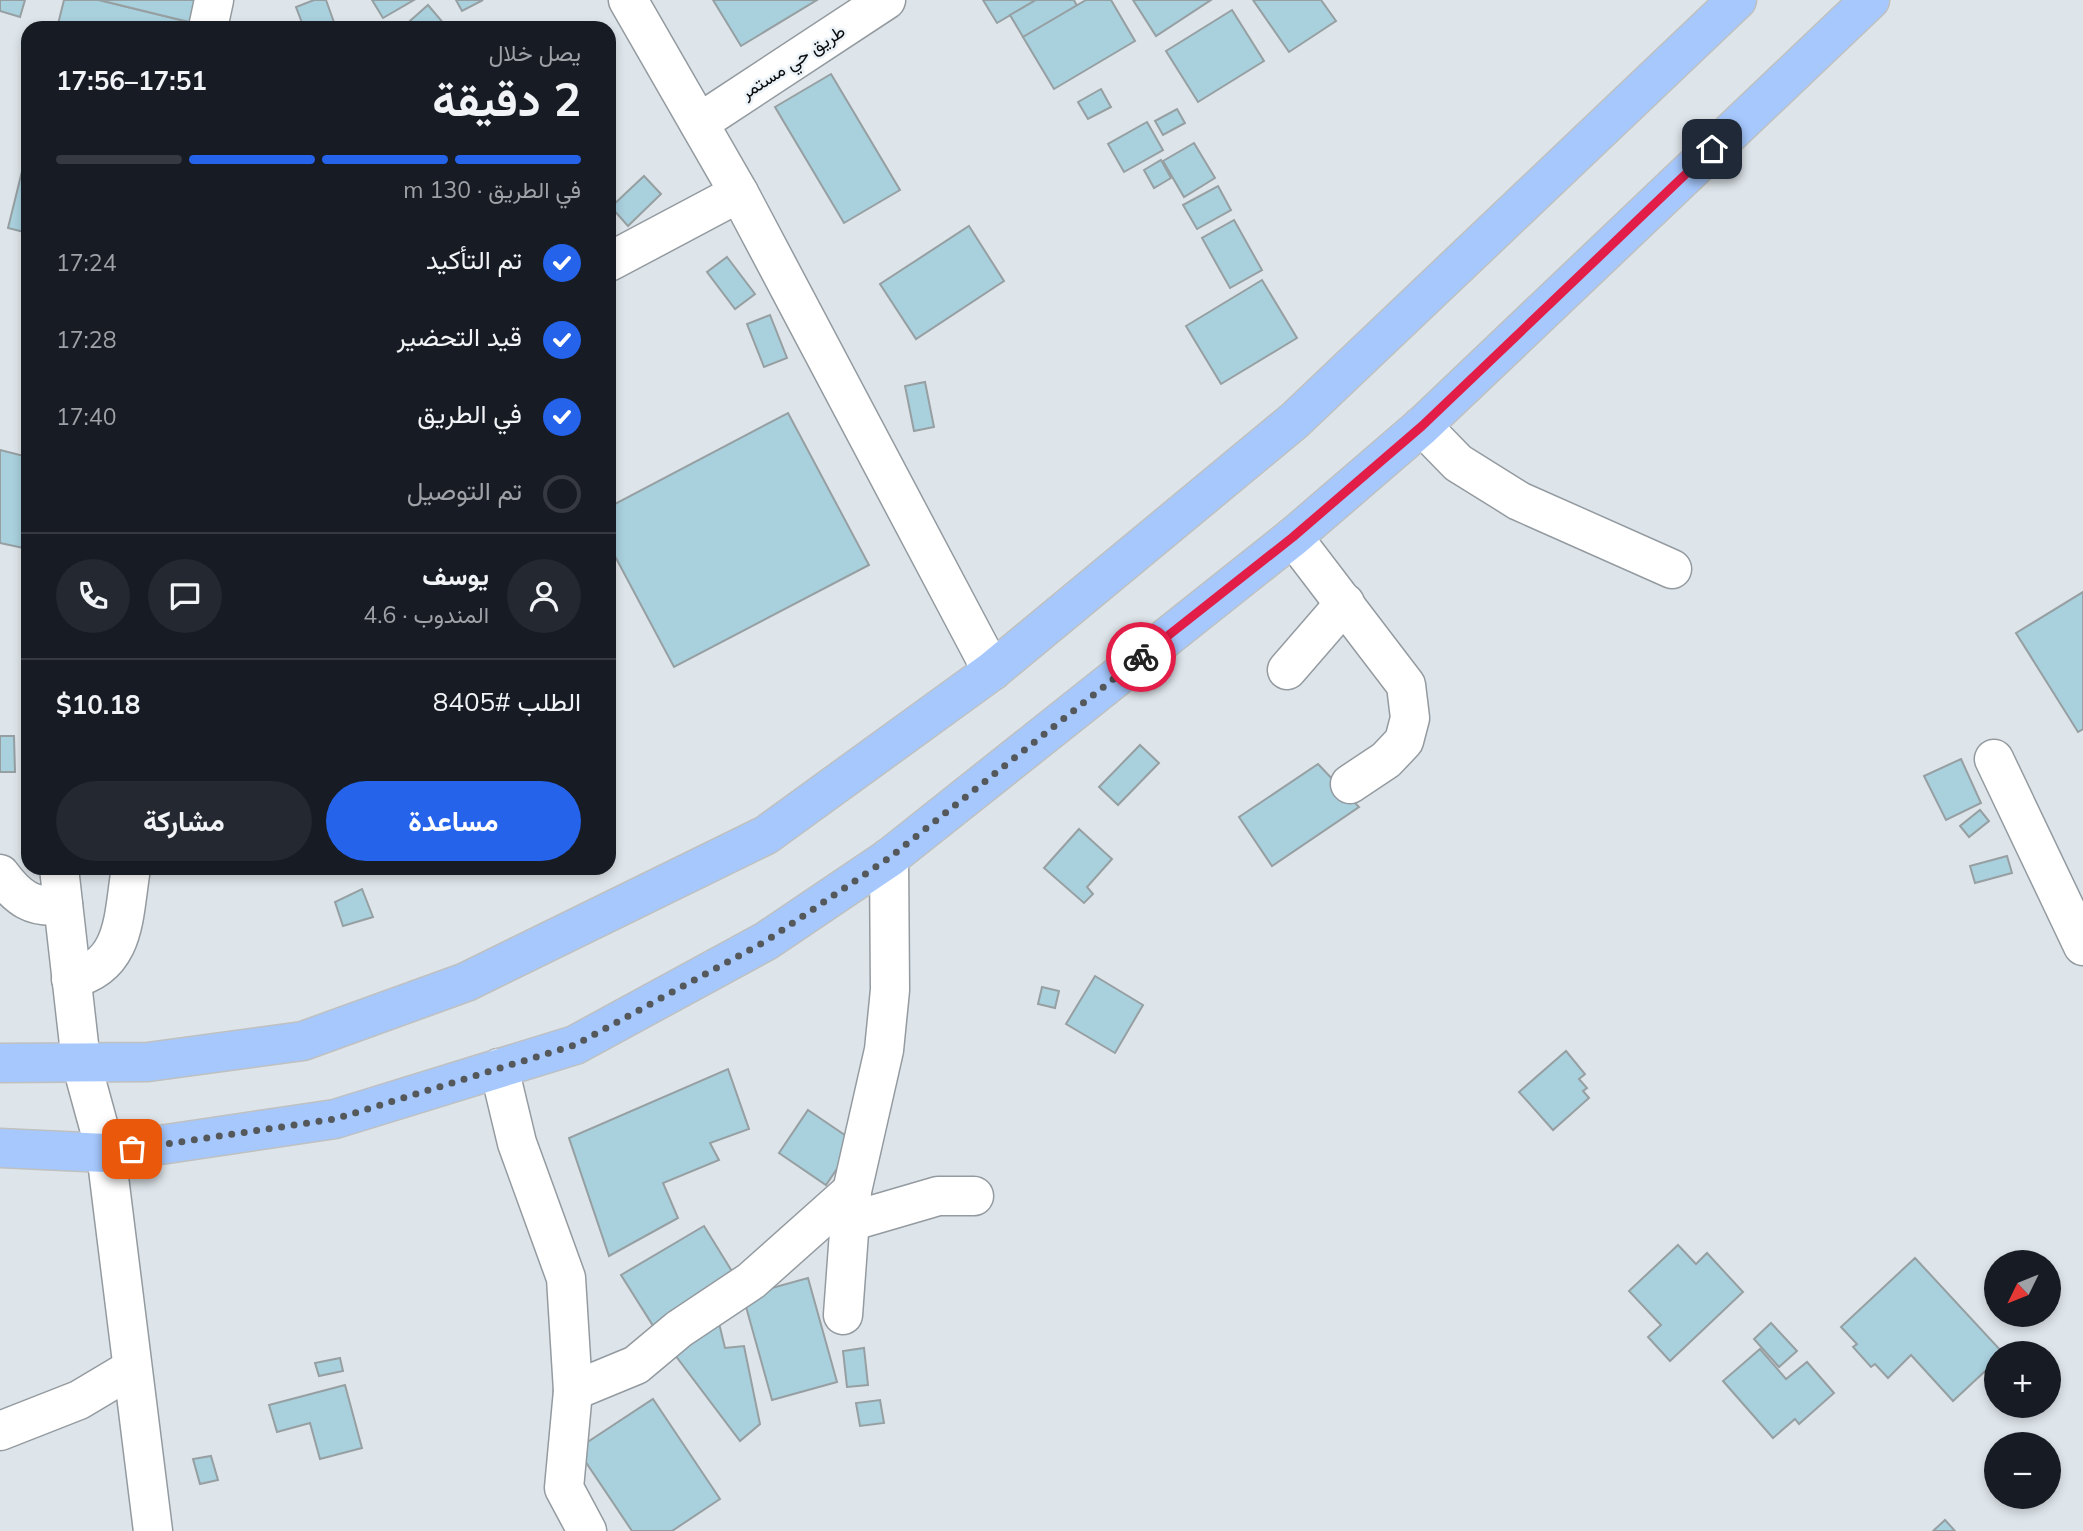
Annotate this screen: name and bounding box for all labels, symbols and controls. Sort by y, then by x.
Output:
street label: طريق حي مستمر [735,19,851,108]
text: يصل خلال [489,38,581,67]
text: 17:51–17:56 [56,64,207,97]
text: 2 دقيقة [432,70,581,128]
pin [1682,119,1742,179]
icon: home [1693,130,1731,168]
text: في الطريق · 130 m [403,175,581,204]
text: تم التأكيد [426,243,522,276]
icon: check [543,244,581,282]
text: 17:24 [56,248,116,277]
text: قيد التحضير [397,320,522,353]
icon: check [543,321,581,359]
text: 17:28 [56,325,116,354]
text: في الطريق [417,397,522,430]
icon: check [543,398,581,436]
text: 17:40 [56,402,116,431]
text: تم التوصيل [407,474,522,507]
button: phone [56,559,130,633]
button: chat [148,559,222,633]
text: يوسف [422,559,489,592]
button: person [507,559,581,633]
text: المندوب · 4.6 [363,600,489,629]
courier [1106,622,1176,692]
icon: bike [1122,638,1160,676]
text: الطلب #8405 [433,685,581,718]
text: $10.18 [56,688,140,721]
button: مشاركة [56,781,312,861]
button: مساعدة [326,781,581,861]
pin [102,1119,162,1179]
icon: bag [113,1130,151,1168]
north arrow [1984,1250,2062,1326]
map controls [1984,1250,2061,1509]
button: + [1984,1341,2061,1418]
button: − [1984,1432,2061,1509]

